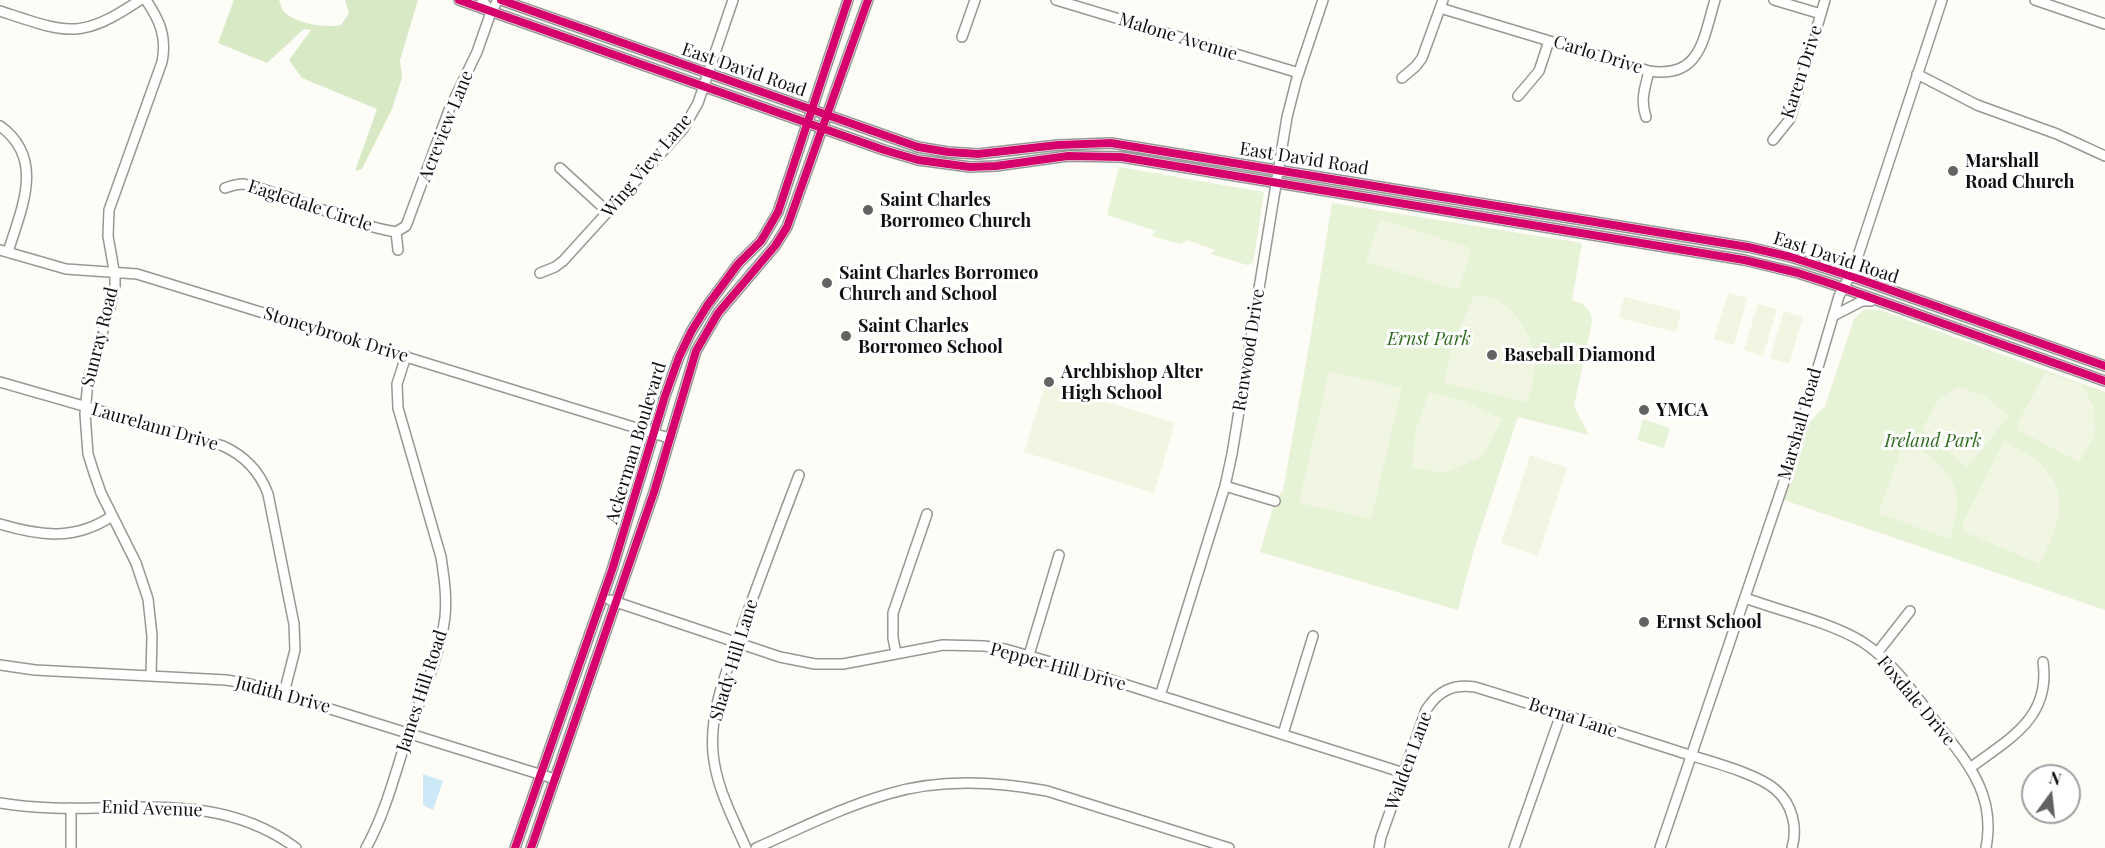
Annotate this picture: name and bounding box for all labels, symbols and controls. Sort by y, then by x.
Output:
street label: Malone Avenue [1116,9,1240,65]
street label: Karen Drive [1777,23,1827,121]
street label: Carlo Drive [1551,31,1645,79]
street label: East David Road [679,39,809,101]
street label: Acreview Lane [414,67,478,185]
street label: Wing View Lane [597,110,697,222]
street label: East David Road [1238,138,1370,180]
place label: Marshall Road Church [1965,150,2074,192]
marker: Marshall Road Church [1946,164,1960,178]
street label: Eagledale Circle [245,176,375,236]
place label: Saint Charles Borromeo Church [880,189,1031,232]
marker: Saint Charles Borromeo Church [861,203,875,217]
street label: East David Road [1771,228,1901,288]
place label: Saint Charles Borromeo Church and School [839,262,1039,304]
marker: Saint Charles Borromeo Church and School [820,276,834,290]
street label: Sunray Road [77,285,123,389]
street label: Renwood Drive [1229,287,1269,413]
street label: Stoneybrook Drive [261,303,411,367]
place label: Saint Charles Borromeo School [858,315,1003,358]
park label: Ernst Park [1387,328,1471,350]
marker: Saint Charles Borromeo School [839,329,853,343]
place label: Baseball Diamond [1504,344,1655,366]
marker: Baseball Diamond [1485,348,1499,362]
street label: Ackerman Boulevard [601,359,671,527]
place label: Archbishop Alter High School [1061,361,1203,404]
street label: Marshall Road [1774,365,1826,483]
marker: Archbishop Alter High School [1042,375,1056,389]
street label: Laurelann Drive [89,399,221,455]
place label: YMCA [1656,399,1708,421]
marker: YMCA [1637,403,1651,417]
park label: Ireland Park [1885,430,1981,452]
street label: Shady Hill Lane [705,596,763,724]
place label: Ernst School [1656,611,1762,633]
marker: Ernst School [1637,615,1651,629]
street label: James Hill Road [392,627,452,755]
street label: Pepper Hill Drive [988,638,1128,696]
street label: Foxdale Drive [1872,652,1960,750]
street label: Judith Drive [233,672,333,718]
street label: Berna Lane [1526,694,1620,742]
street label: Walden Lane [1381,709,1437,813]
north arrow [2021,764,2081,824]
text: N [2047,766,2064,790]
street label: Enid Avenue [101,796,203,822]

